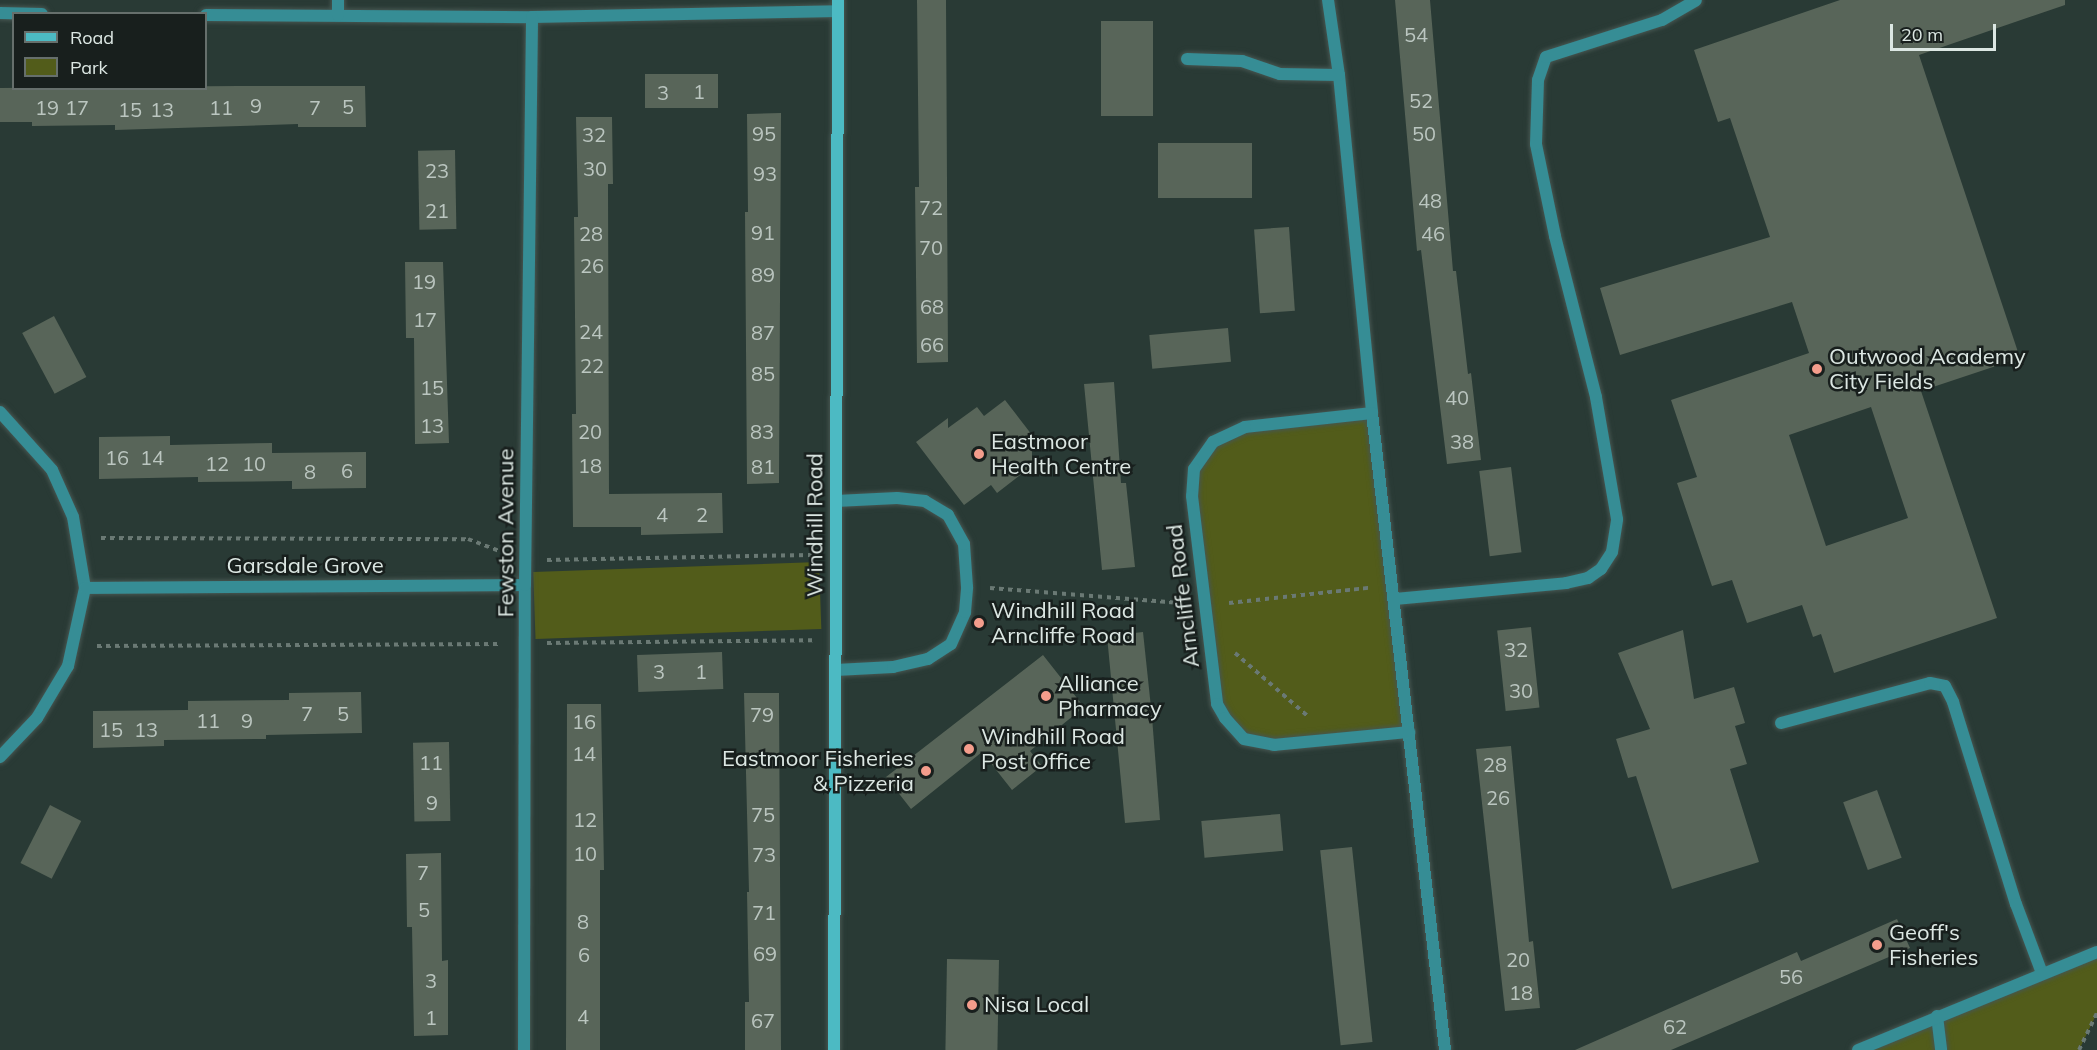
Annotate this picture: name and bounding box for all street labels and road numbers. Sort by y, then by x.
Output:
street label: Fewston Avenue [493,449,519,617]
street label: Windhill Road [802,453,828,597]
street label: Arncliffe Road [1161,523,1205,669]
street label: Garsdale Grove [226,553,384,579]

